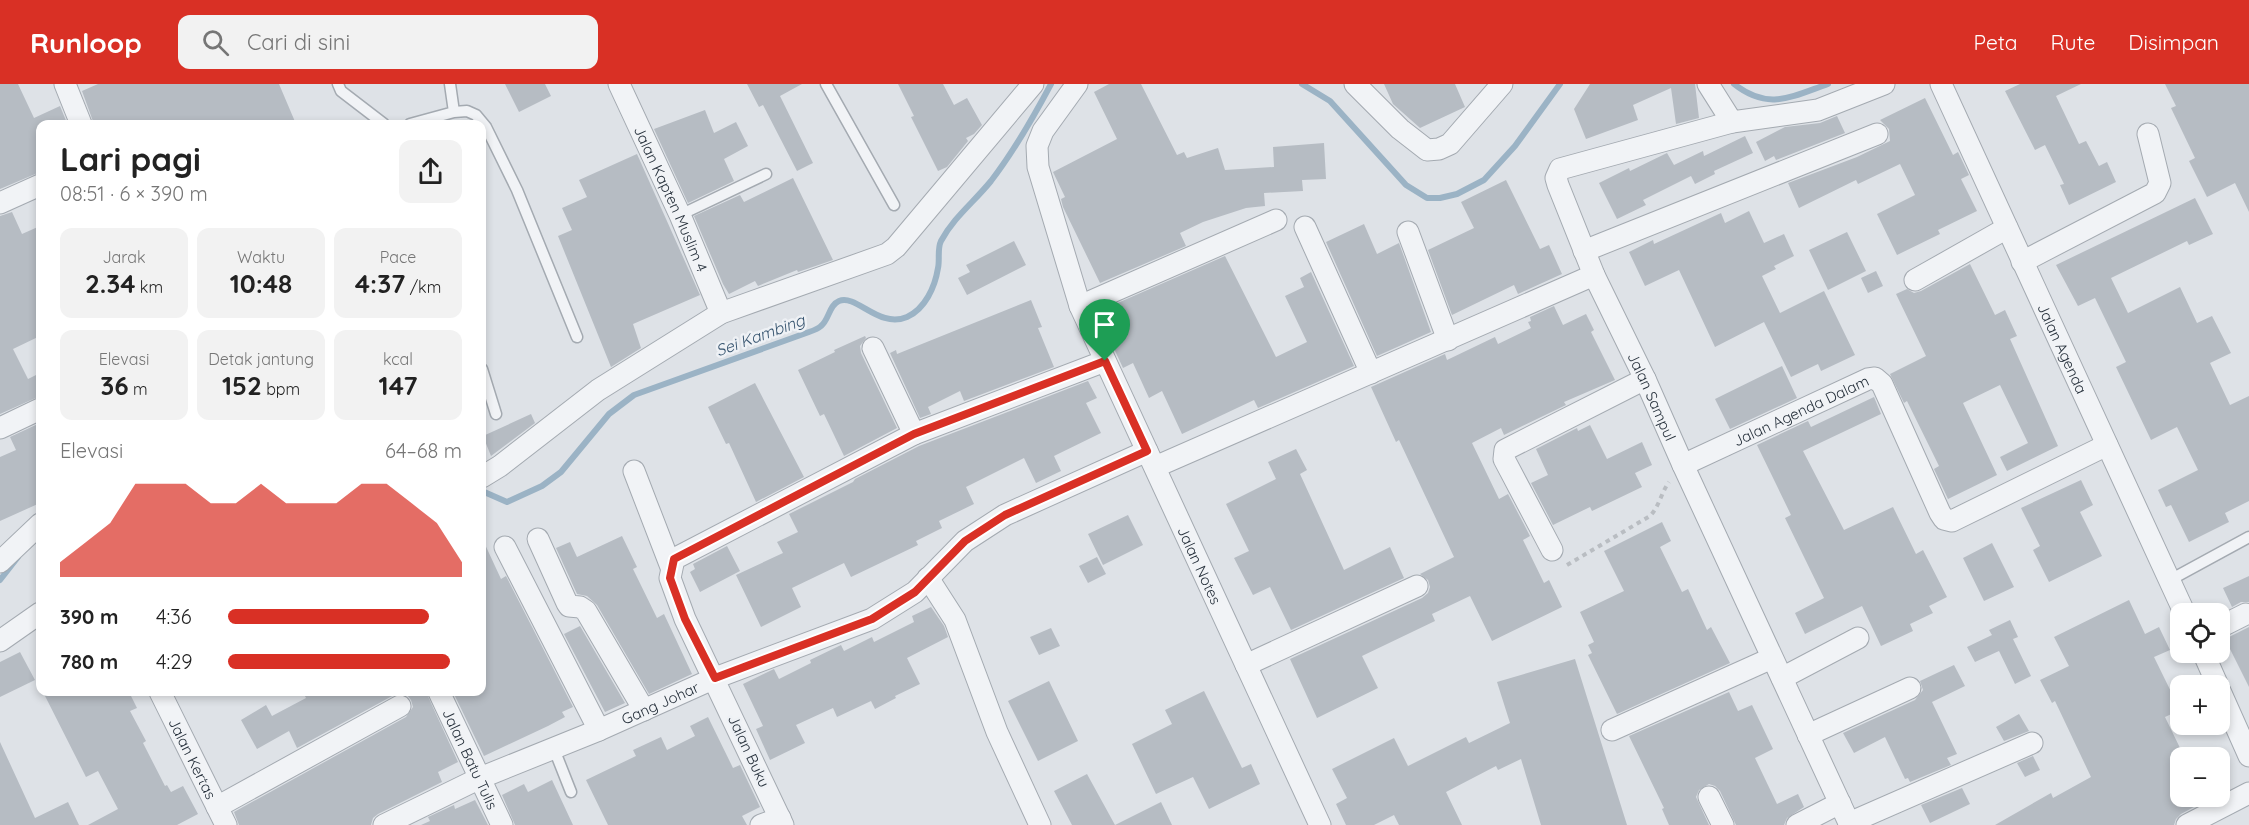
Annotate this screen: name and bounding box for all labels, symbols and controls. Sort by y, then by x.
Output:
search box [178,15,598,69]
text: Runloop [30,25,142,60]
icon: search [199,26,232,59]
text: Cari di sini [247,28,350,56]
text: Peta [1974,29,2018,55]
text: Rute [2051,29,2095,55]
text: Disimpan [2128,29,2219,55]
street label: Jalan Kapten Muslim 4 [630,123,712,275]
text: Lari pagi [60,138,201,179]
button: share [399,140,462,203]
text: 08:51 · 6 × 390 m [60,181,208,206]
text: Jarak [102,247,146,267]
text: Waktu [237,247,285,267]
text: Pace [380,247,416,267]
text: 2.34 [85,267,136,300]
text: 10:48 [230,267,292,300]
text: 4:37 [355,267,405,300]
text: km [136,277,163,297]
text: /km [405,277,441,297]
pin [1079,299,1130,361]
street label: Jalan Agenda [2034,300,2092,396]
icon: arrive [1088,308,1121,341]
water label: Sei Kambing [713,309,808,360]
text: Elevasi [99,349,149,369]
text: Detak jantung [208,349,314,369]
text: kcal [383,349,413,369]
street label: Jalan Sampul [1624,349,1681,444]
text: 36 [100,369,129,402]
text: 152 [222,369,262,402]
text: 147 [379,369,417,402]
street label: Jalan Agenda Dalam [1730,371,1872,450]
text: m [129,379,148,399]
text: bpm [262,379,300,399]
text: Elevasi [60,438,123,463]
text: 64–68 m [385,438,462,463]
street label: Jalan Notes [1174,523,1226,607]
map controls [2170,603,2230,807]
button: locate [2170,603,2230,663]
text: 390 m [60,604,118,629]
text: 4:36 [156,604,192,629]
text: 780 m [60,649,118,674]
text: 4:29 [156,649,193,674]
button: + [2170,675,2230,735]
street label: Gang Johar [618,677,702,728]
street label: Jalan Batu Tulis [439,705,503,812]
street label: Jalan Buku [724,712,774,790]
street label: Jalan Kertas [165,715,221,802]
button: − [2170,747,2230,807]

